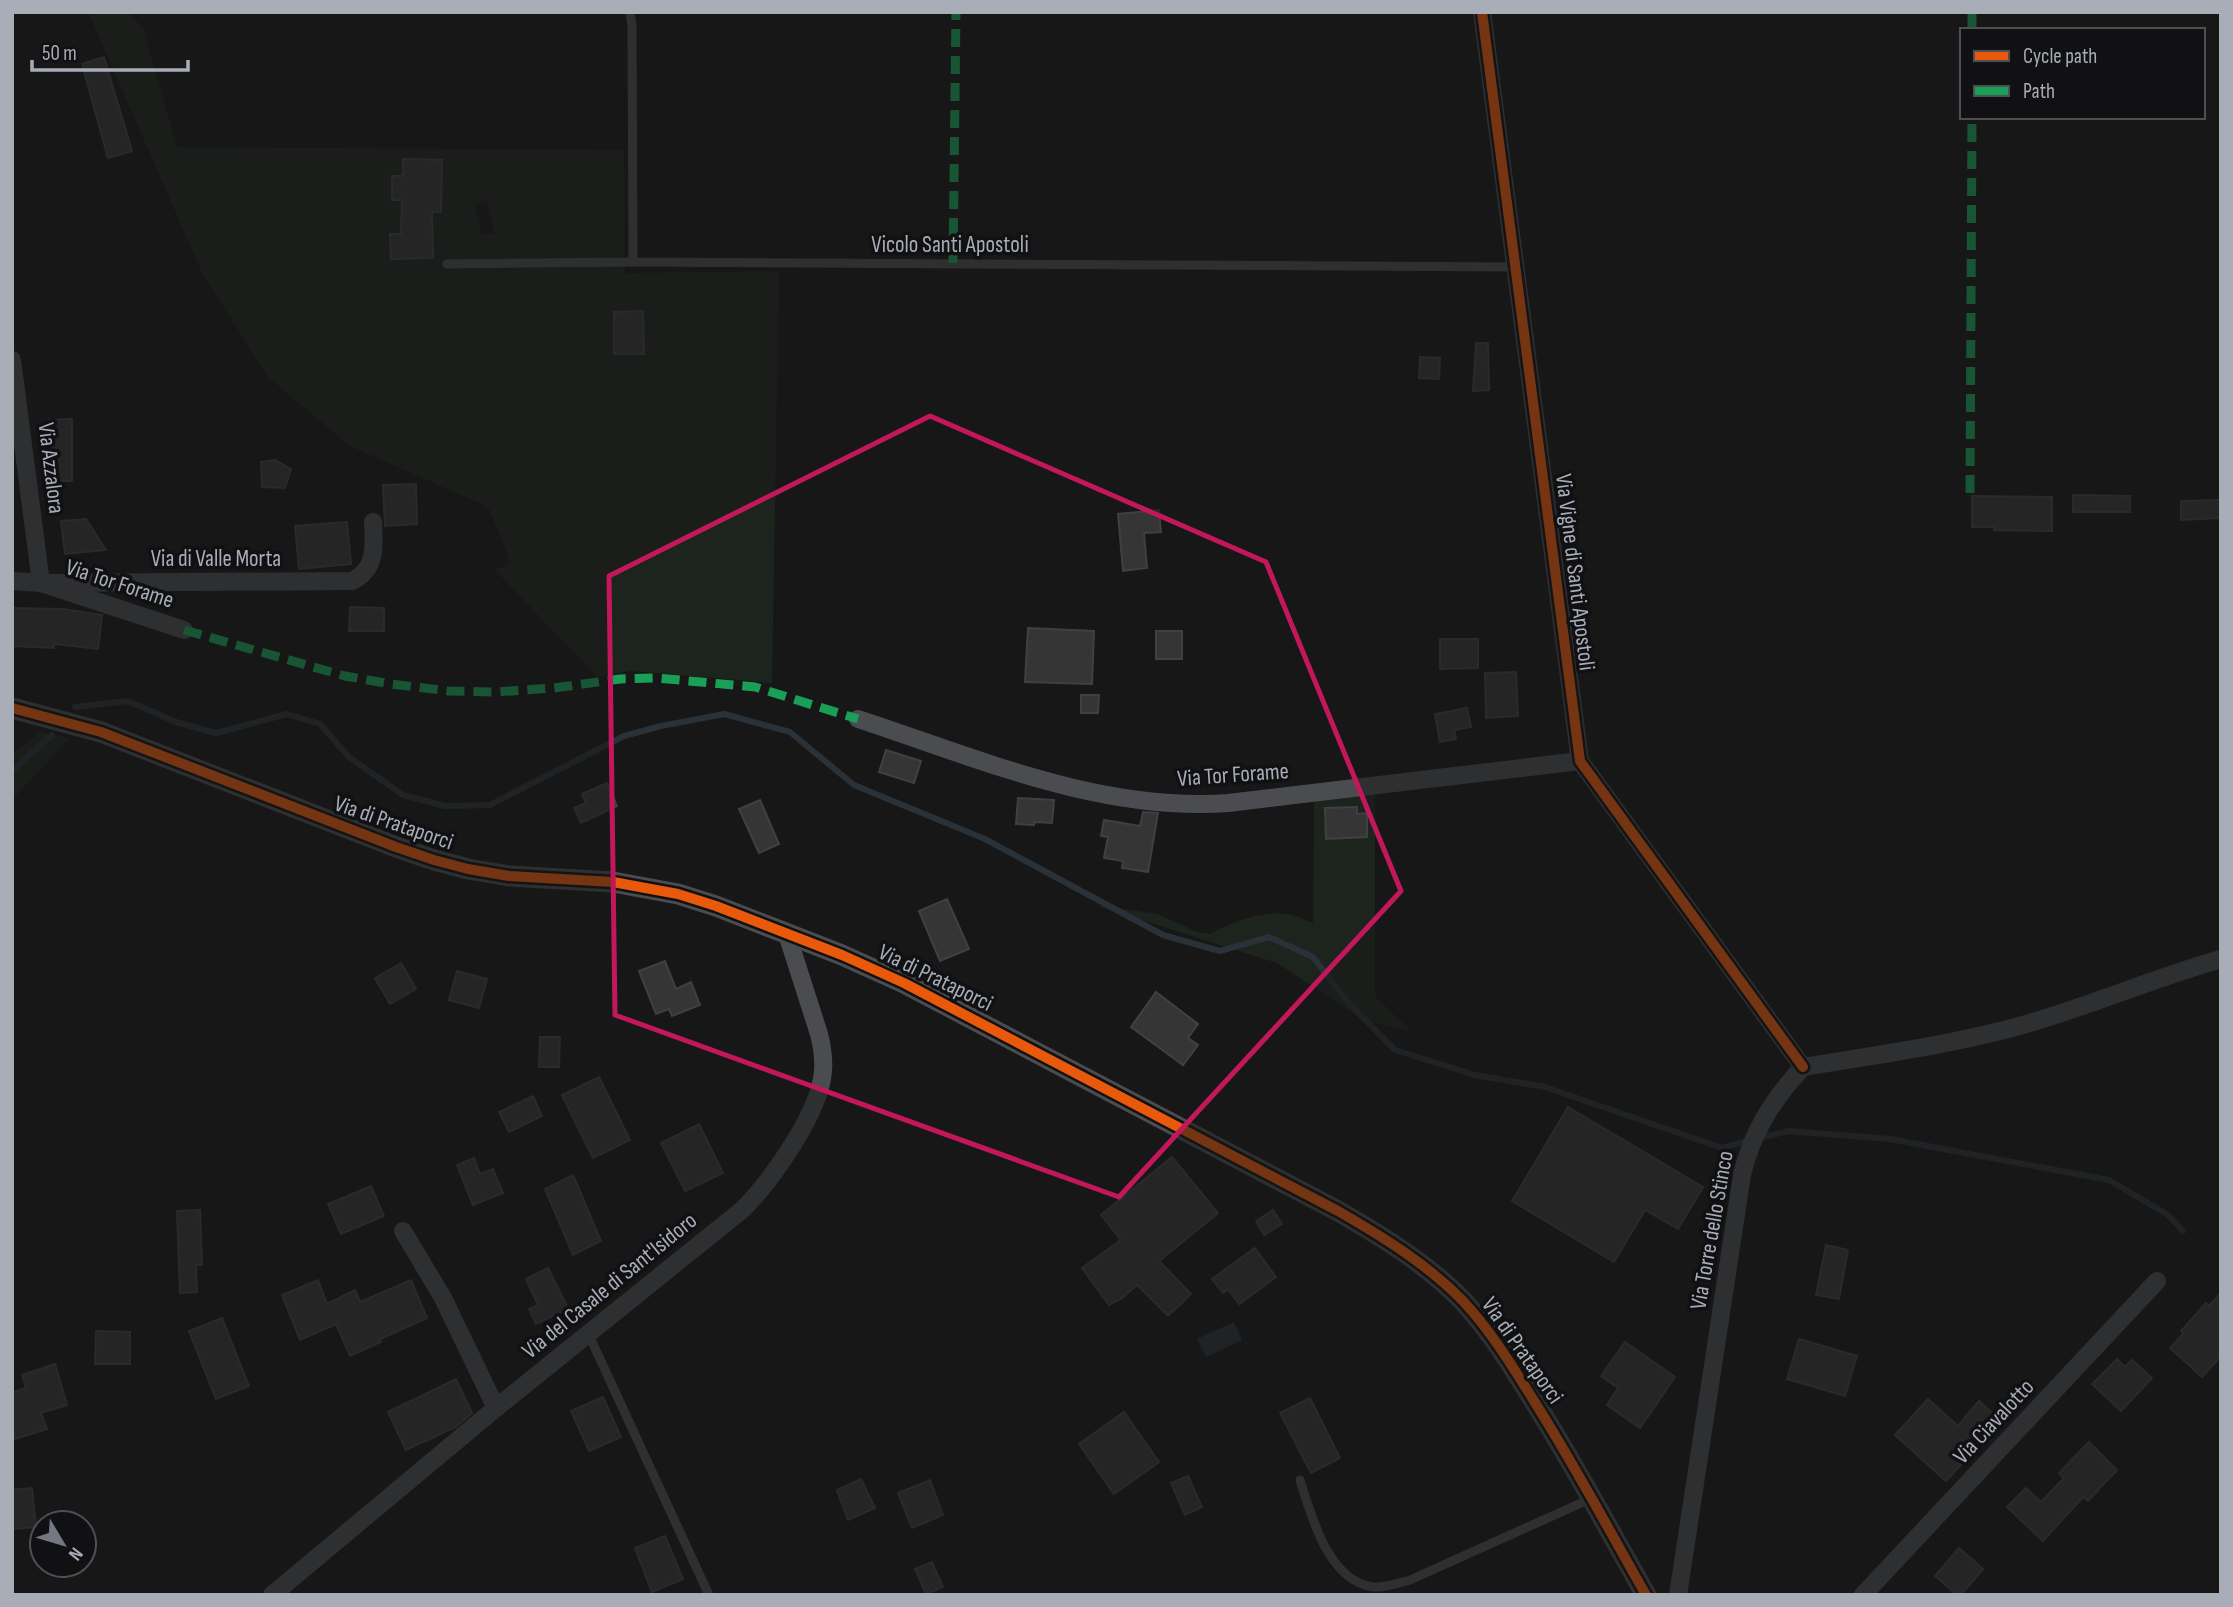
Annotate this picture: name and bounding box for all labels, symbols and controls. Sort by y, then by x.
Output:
scale bar [32,28,187,72]
legend [1960,28,2205,119]
text: 50 m [42,41,77,66]
text: Cycle path [2023,44,2097,69]
text: Path [2023,79,2055,104]
street label: Vicolo Santi Apostoli [871,231,1029,259]
street label: Via Azzalora [32,421,70,515]
street label: Via Vigne di Santi Apostoli [1549,472,1601,672]
street label: Via di Valle Morta [151,545,281,573]
street label: Via Tor Forame [62,553,177,615]
street label: Via Tor Forame [1176,757,1290,793]
street label: Via di Prataporci [330,790,457,856]
street label: Via di Prataporci [874,938,997,1018]
street label: Via Torre dello Stinco [1684,1149,1740,1312]
street label: Via del Casale di Sant'Isidoro [517,1207,703,1365]
street label: Via di Prataporci [1475,1292,1569,1409]
street label: Via Ciavalotto [1947,1373,2040,1470]
north arrow [28,1509,98,1579]
text: N [63,1542,87,1565]

